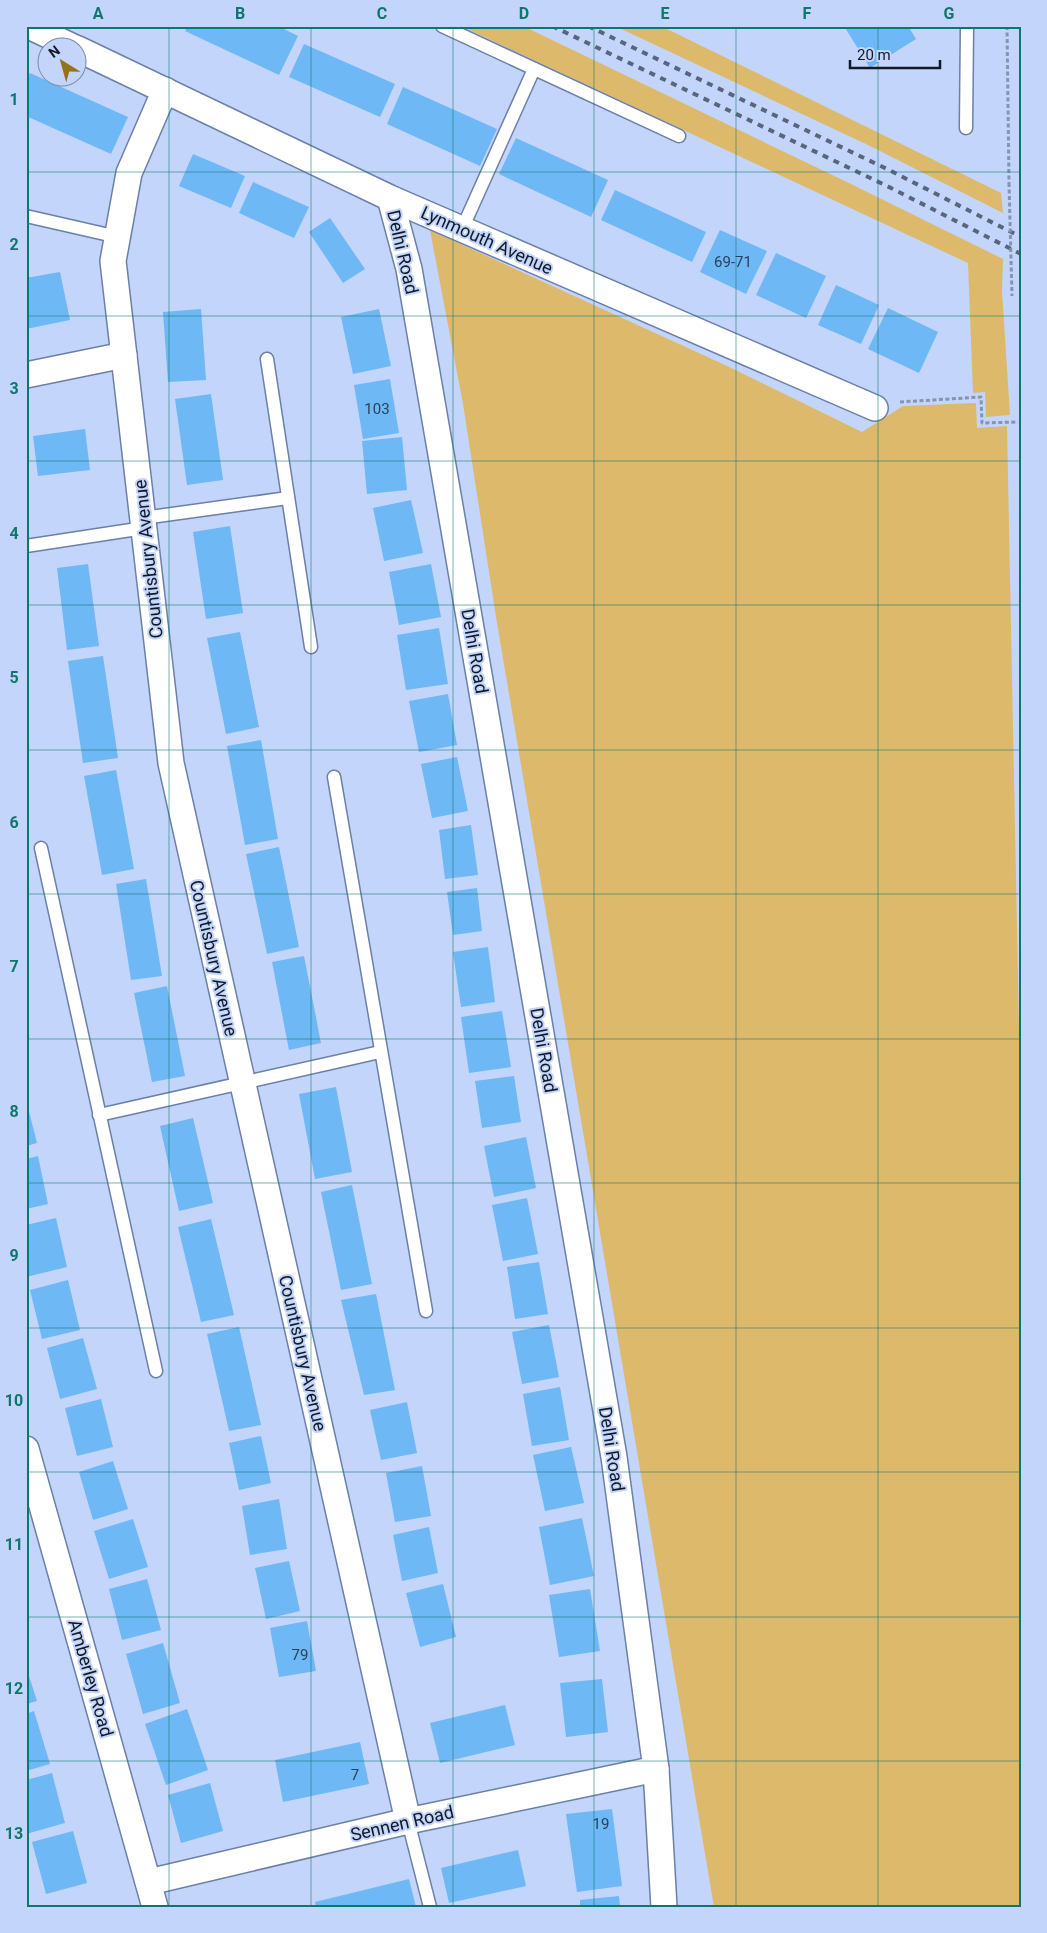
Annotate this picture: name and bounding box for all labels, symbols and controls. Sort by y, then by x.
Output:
text: A [93,4,104,23]
text: B [235,4,245,23]
text: C [377,4,387,23]
text: D [519,4,529,23]
text: E [661,4,670,23]
text: F [803,4,812,23]
text: G [944,4,955,23]
north arrow [38,38,88,88]
scale bar [850,38,940,70]
text: N [45,42,63,61]
text: 20 m [857,46,891,64]
text: 1 [9,90,19,109]
street label: Lynmouth Avenue [418,202,556,278]
street label: Delhi Road [383,208,423,296]
text: 2 [9,235,19,254]
house number: 69-71 [714,253,752,271]
text: 3 [9,379,19,398]
house number: 103 [364,400,390,418]
street label: Countisbury Avenue [129,479,167,639]
text: 4 [9,524,19,543]
street label: Delhi Road [457,607,493,695]
text: 5 [9,668,19,687]
text: 6 [9,813,19,832]
street label: Countisbury Avenue [186,878,242,1038]
text: 7 [9,957,19,976]
street label: Delhi Road [526,1006,562,1094]
text: 8 [9,1102,19,1121]
text: 9 [9,1246,19,1265]
street label: Countisbury Avenue [275,1273,331,1433]
text: 10 [5,1391,23,1410]
street label: Delhi Road [595,1405,629,1493]
text: 11 [5,1535,23,1554]
street label: Amberley Road [64,1617,118,1739]
house number: 79 [292,1646,308,1664]
text: 12 [5,1679,23,1698]
house number: 7 [351,1766,359,1784]
street label: Sennen Road [348,1801,456,1845]
house number: 19 [593,1815,609,1833]
text: 13 [5,1824,23,1843]

